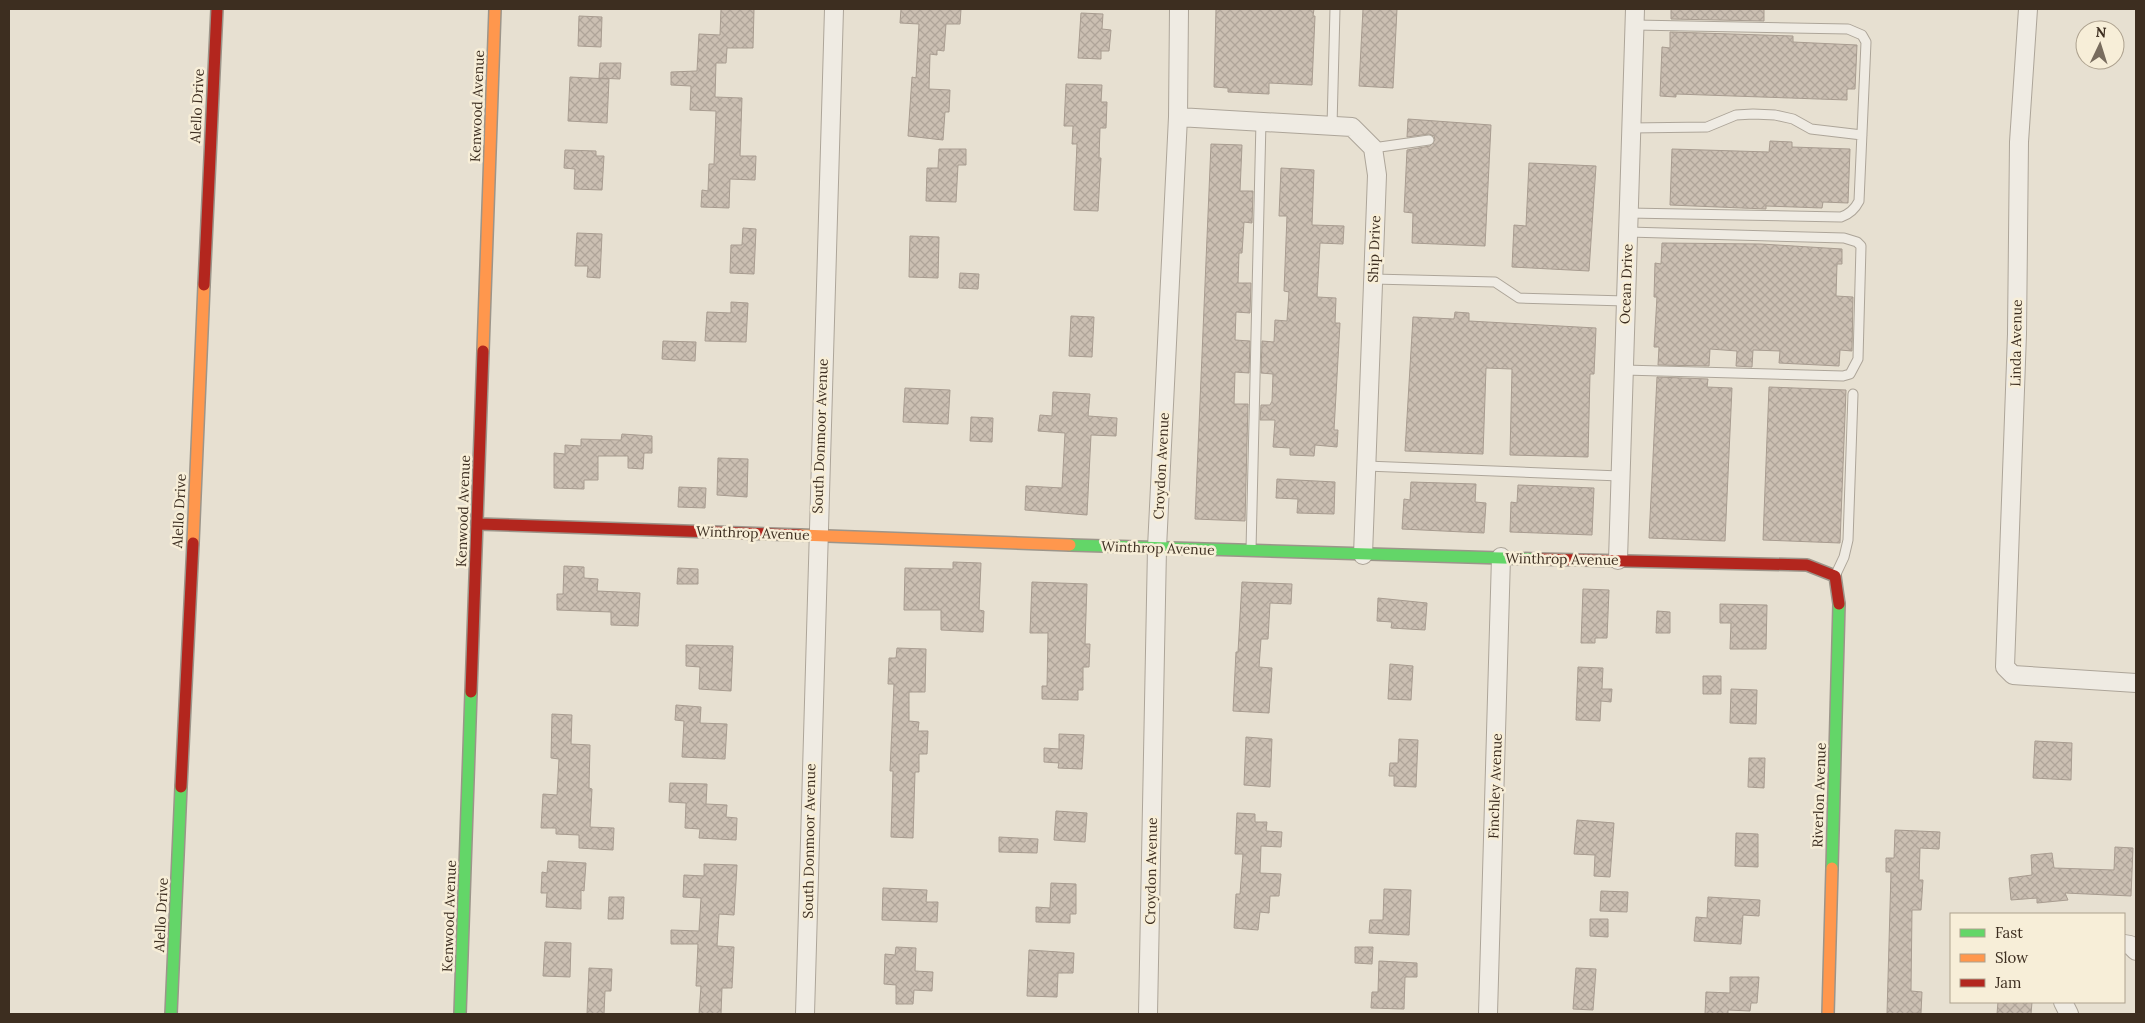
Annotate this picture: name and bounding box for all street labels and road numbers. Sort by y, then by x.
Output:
street label: Kenwood Avenue [466,49,488,162]
street label: Alello Drive [186,68,208,145]
street label: Ship Drive [1364,215,1384,283]
street label: Ocean Drive [1616,243,1636,324]
street label: Linda Avenue [2006,299,2026,387]
street label: South Donmoor Avenue [808,358,832,514]
street label: Croydon Avenue [1149,412,1173,520]
street label: Kenwood Avenue [452,454,474,567]
street label: Alello Drive [168,473,190,550]
street label: Winthrop Avenue [696,522,810,544]
street label: Winthrop Avenue [1101,537,1215,559]
street label: Winthrop Avenue [1505,549,1619,569]
street label: Finchley Avenue [1484,732,1506,839]
street label: Riverlon Avenue [1808,742,1830,848]
street label: South Donmoor Avenue [799,763,819,919]
street label: Croydon Avenue [1141,817,1161,925]
street label: Kenwood Avenue [438,859,460,972]
street label: Alello Drive [150,877,172,954]

